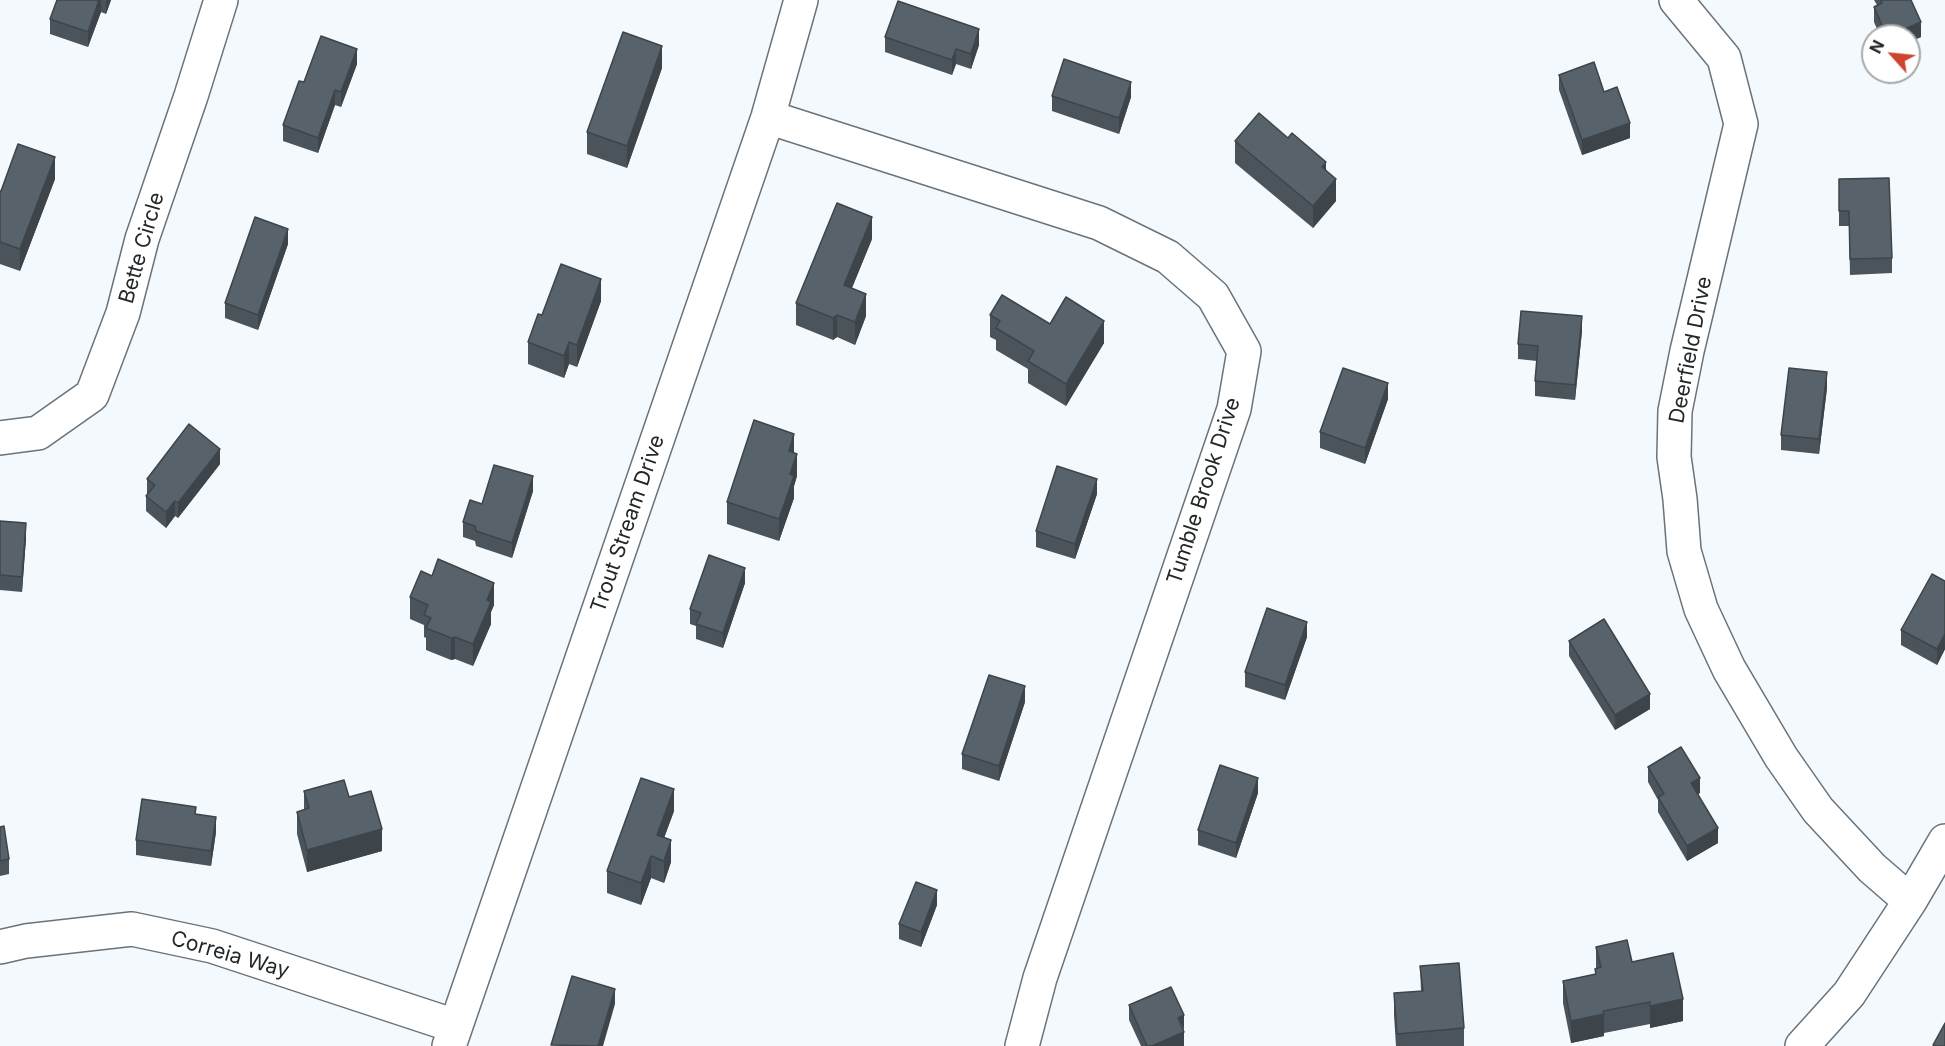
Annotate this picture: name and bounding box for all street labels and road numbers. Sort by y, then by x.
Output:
street label: Bette Circle [114,190,170,306]
street label: Deerfield Drive [1664,274,1718,426]
street label: Tumble Brook Drive [1162,394,1246,588]
street label: Trout Stream Drive [586,432,670,616]
street label: Correia Way [168,926,292,984]

